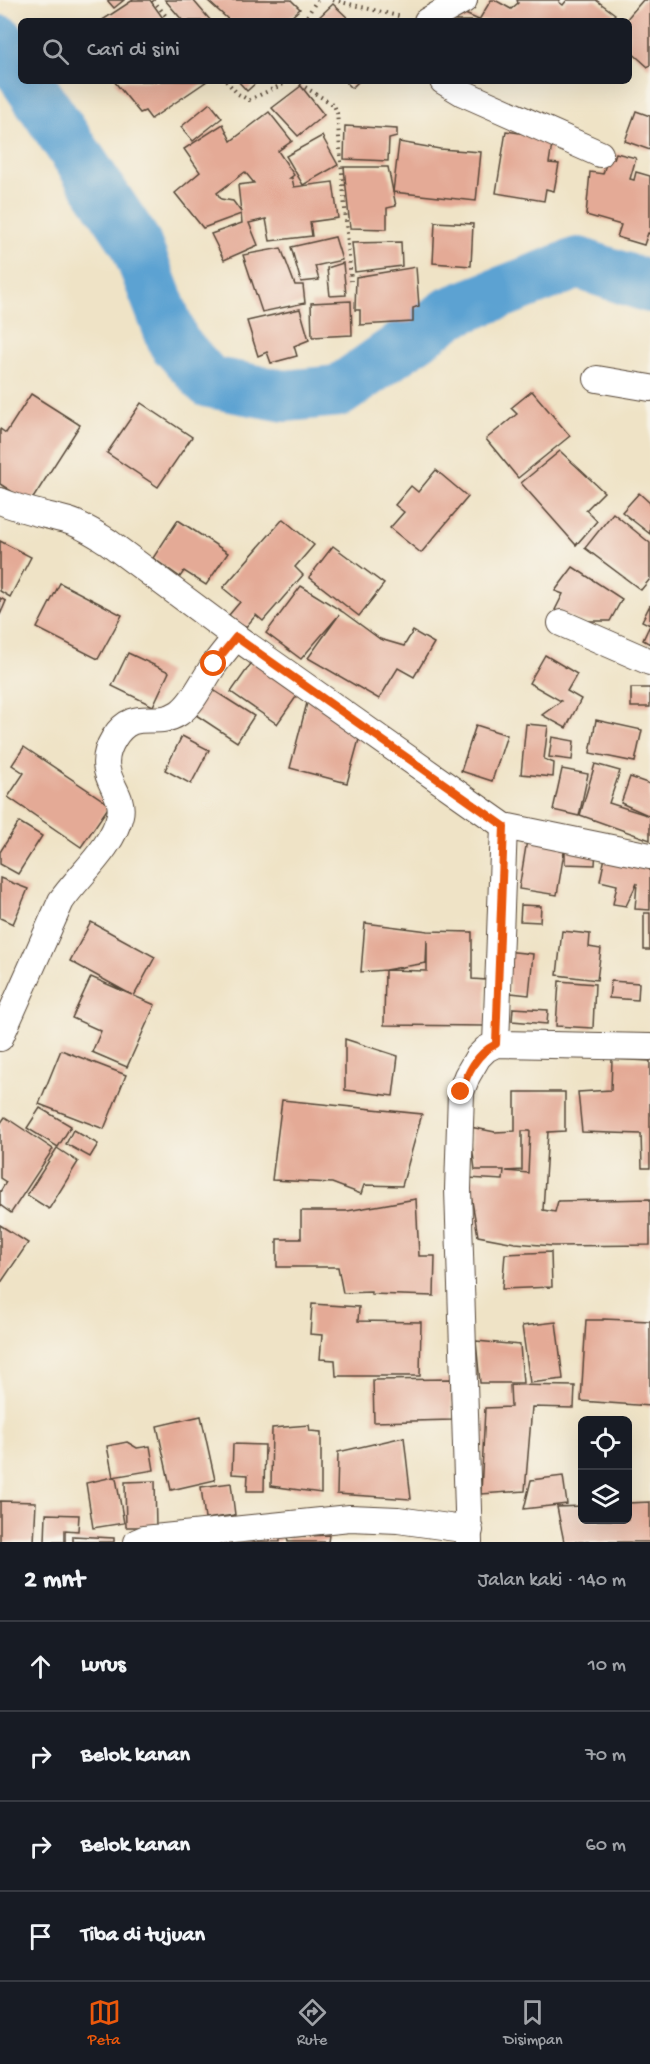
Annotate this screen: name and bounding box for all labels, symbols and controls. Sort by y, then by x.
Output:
search box [18,18,632,84]
icon: search [39,35,72,68]
text: Cari di sini [87,38,180,64]
route start [200,650,226,676]
route end [447,1078,473,1104]
map controls [578,1416,632,1524]
button: locate [578,1416,632,1470]
button: layers [578,1470,632,1524]
text: 2 mnt [24,1566,84,1597]
text: Jalan kaki · 140 m [478,1570,626,1593]
icon: ahead [24,1650,57,1683]
text: Lurus [81,1653,126,1679]
text: 10 m [588,1655,626,1678]
icon: right [24,1740,57,1773]
text: Belok kanan [81,1743,190,1769]
text: 70 m [585,1745,626,1768]
icon: right [24,1830,57,1863]
text: Belok kanan [81,1833,190,1859]
text: 60 m [586,1835,626,1858]
icon: arrive [24,1920,57,1953]
text: Tiba di tujuan [81,1923,205,1949]
tab: Peta [88,1996,121,2051]
tab: Rute [296,1996,329,2051]
tab: Disimpan [504,1996,562,2051]

